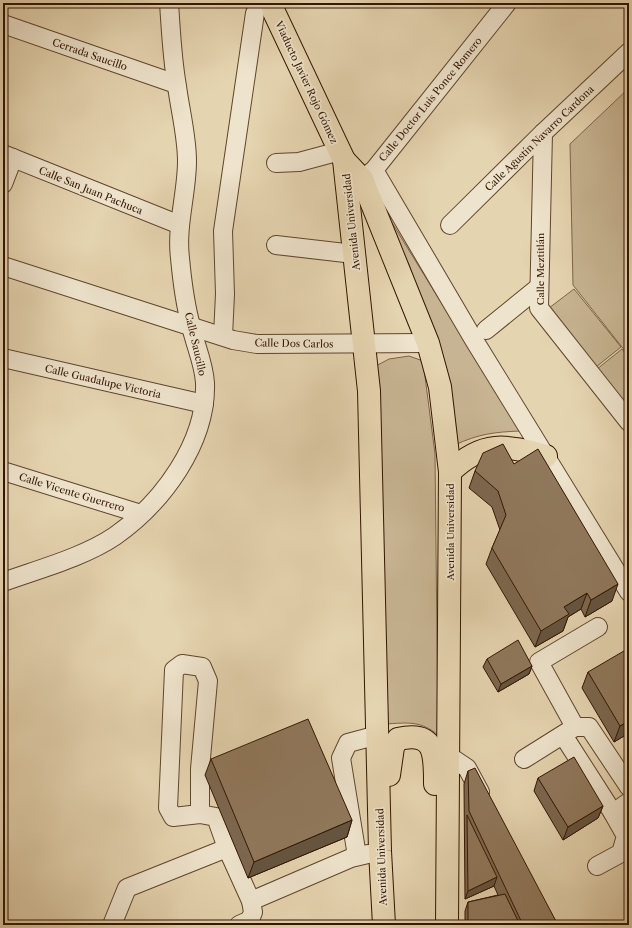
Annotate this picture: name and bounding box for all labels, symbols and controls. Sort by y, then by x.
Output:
street label: Viaducto Javier Rojo Gómez [272,18,341,146]
street label: Calle Doctor Luis Ponce Romero [376,34,485,164]
street label: Cerrada Saucillo [51,36,129,73]
street label: Calle Agustín Navarro Cardona [482,82,597,194]
street label: Calle San Juan Pachuca [37,164,145,218]
street label: Avenida Universidad [340,173,363,272]
street label: Calle Meztitlán [534,232,547,305]
street label: Calle Saucillo [182,311,209,377]
street label: Calle Dos Carlos [254,336,334,351]
street label: Calle Guadalupe Victoria [43,362,163,401]
street label: Calle Vicente Guerrero [17,470,126,515]
street label: Avenida Universidad [444,483,457,582]
street label: Avenida Universidad [373,808,390,907]

